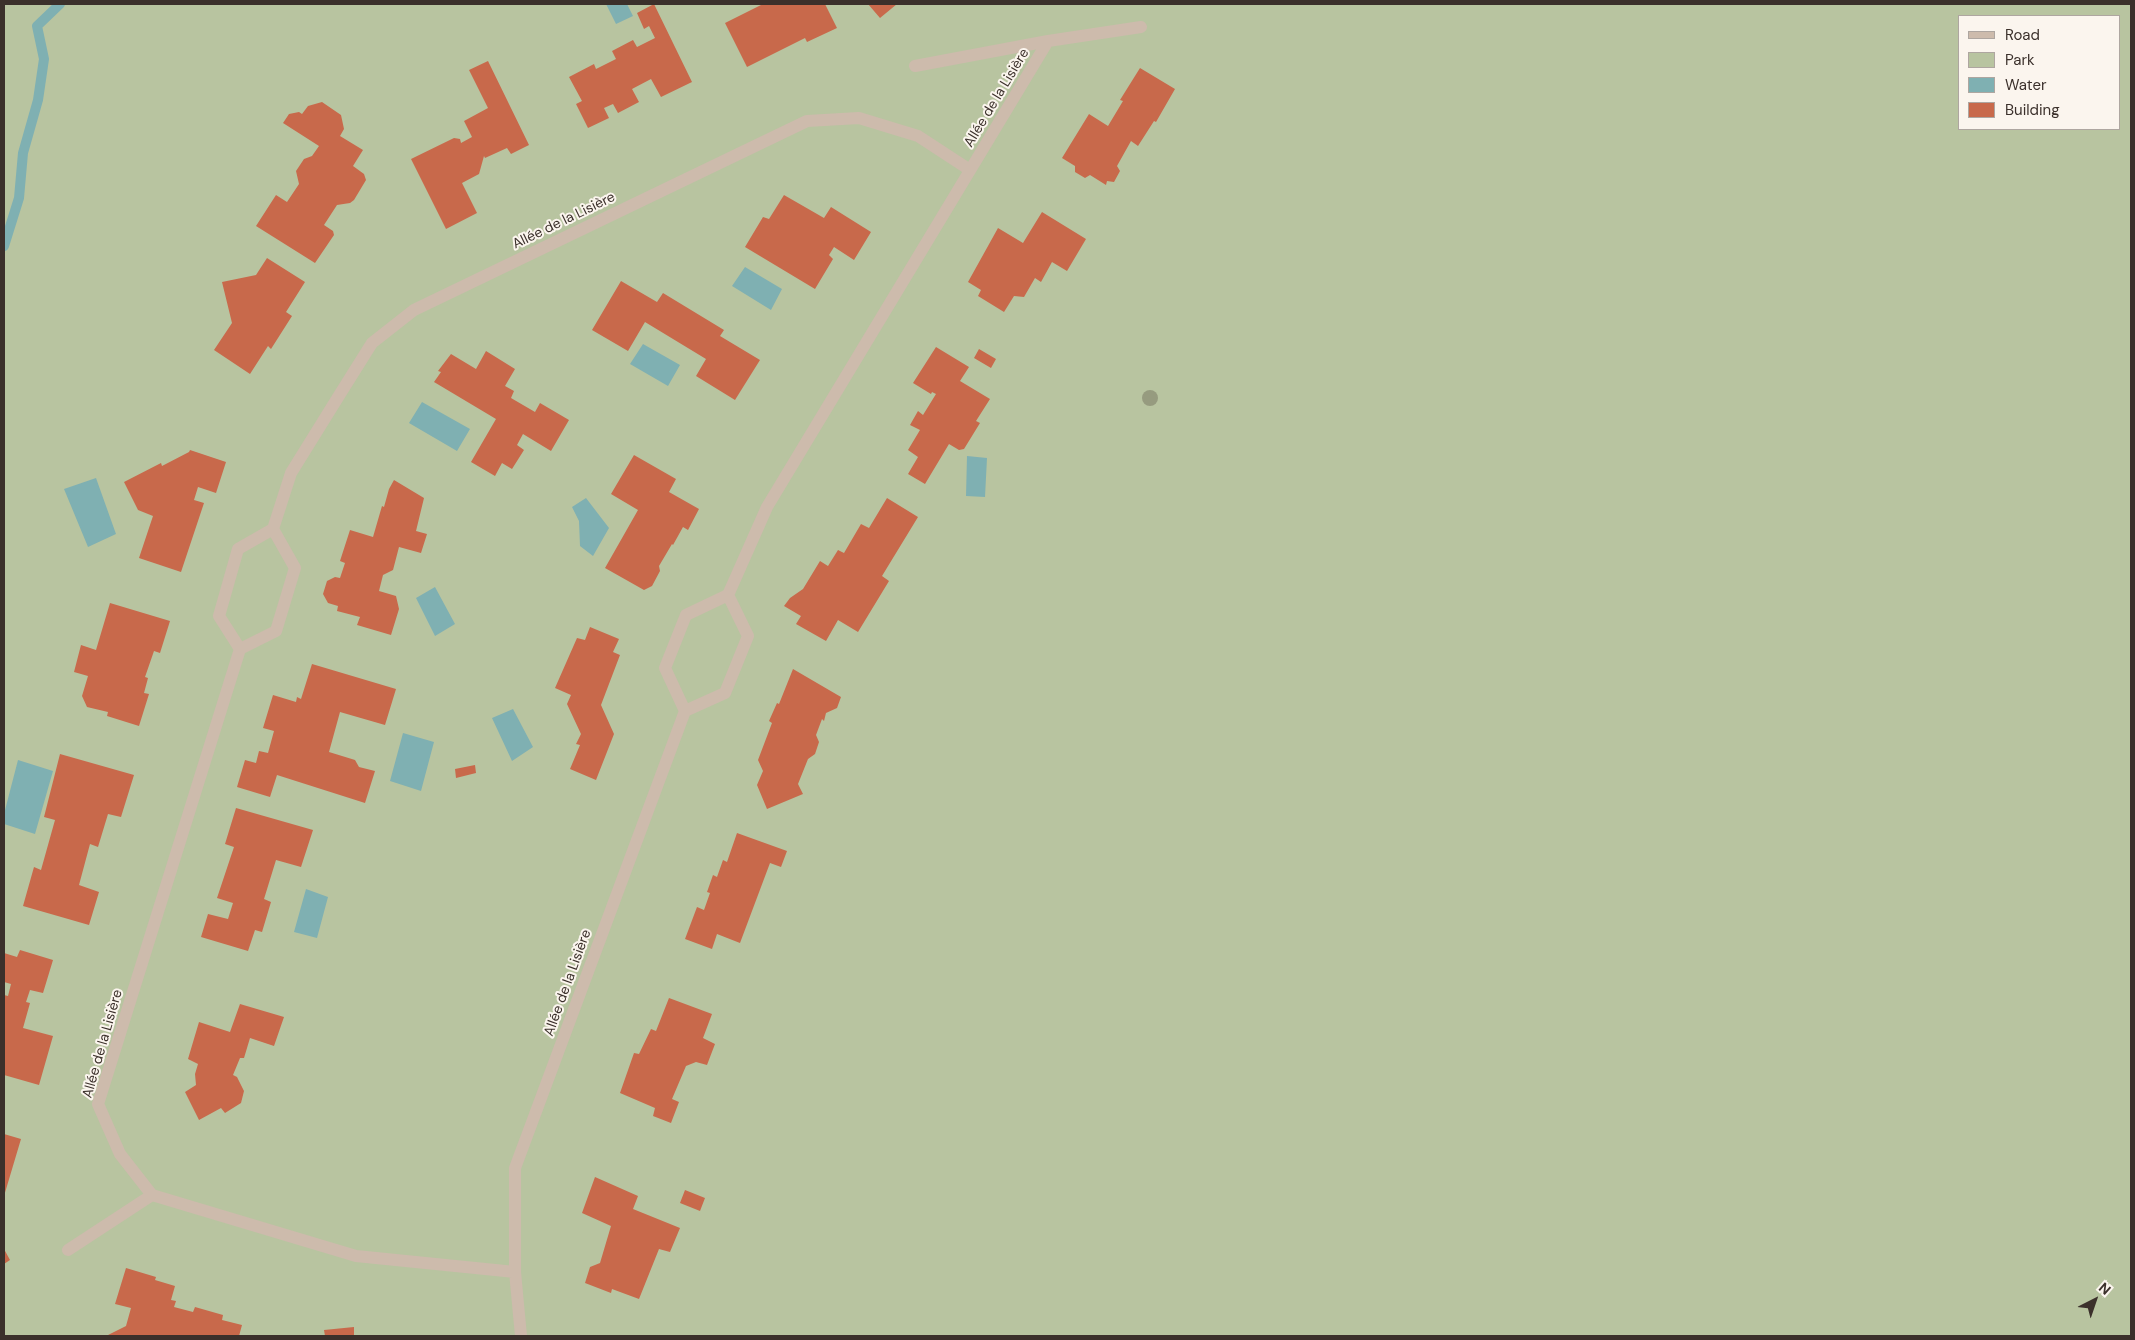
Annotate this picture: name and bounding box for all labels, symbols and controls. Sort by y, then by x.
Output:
legend [1958,15,2120,130]
text: Road [2005,25,2040,45]
street label: Allée de la Lisière [961,46,1033,150]
text: Park [2005,50,2035,70]
text: Water [2005,75,2046,95]
text: Building [2005,100,2060,120]
street label: Allée de la Lisière [510,189,618,253]
street label: Allée de la Lisière [541,927,595,1039]
street label: Allée de la Lisière [79,988,127,1100]
north arrow [2070,1275,2120,1325]
text: N [2095,1279,2115,1299]

